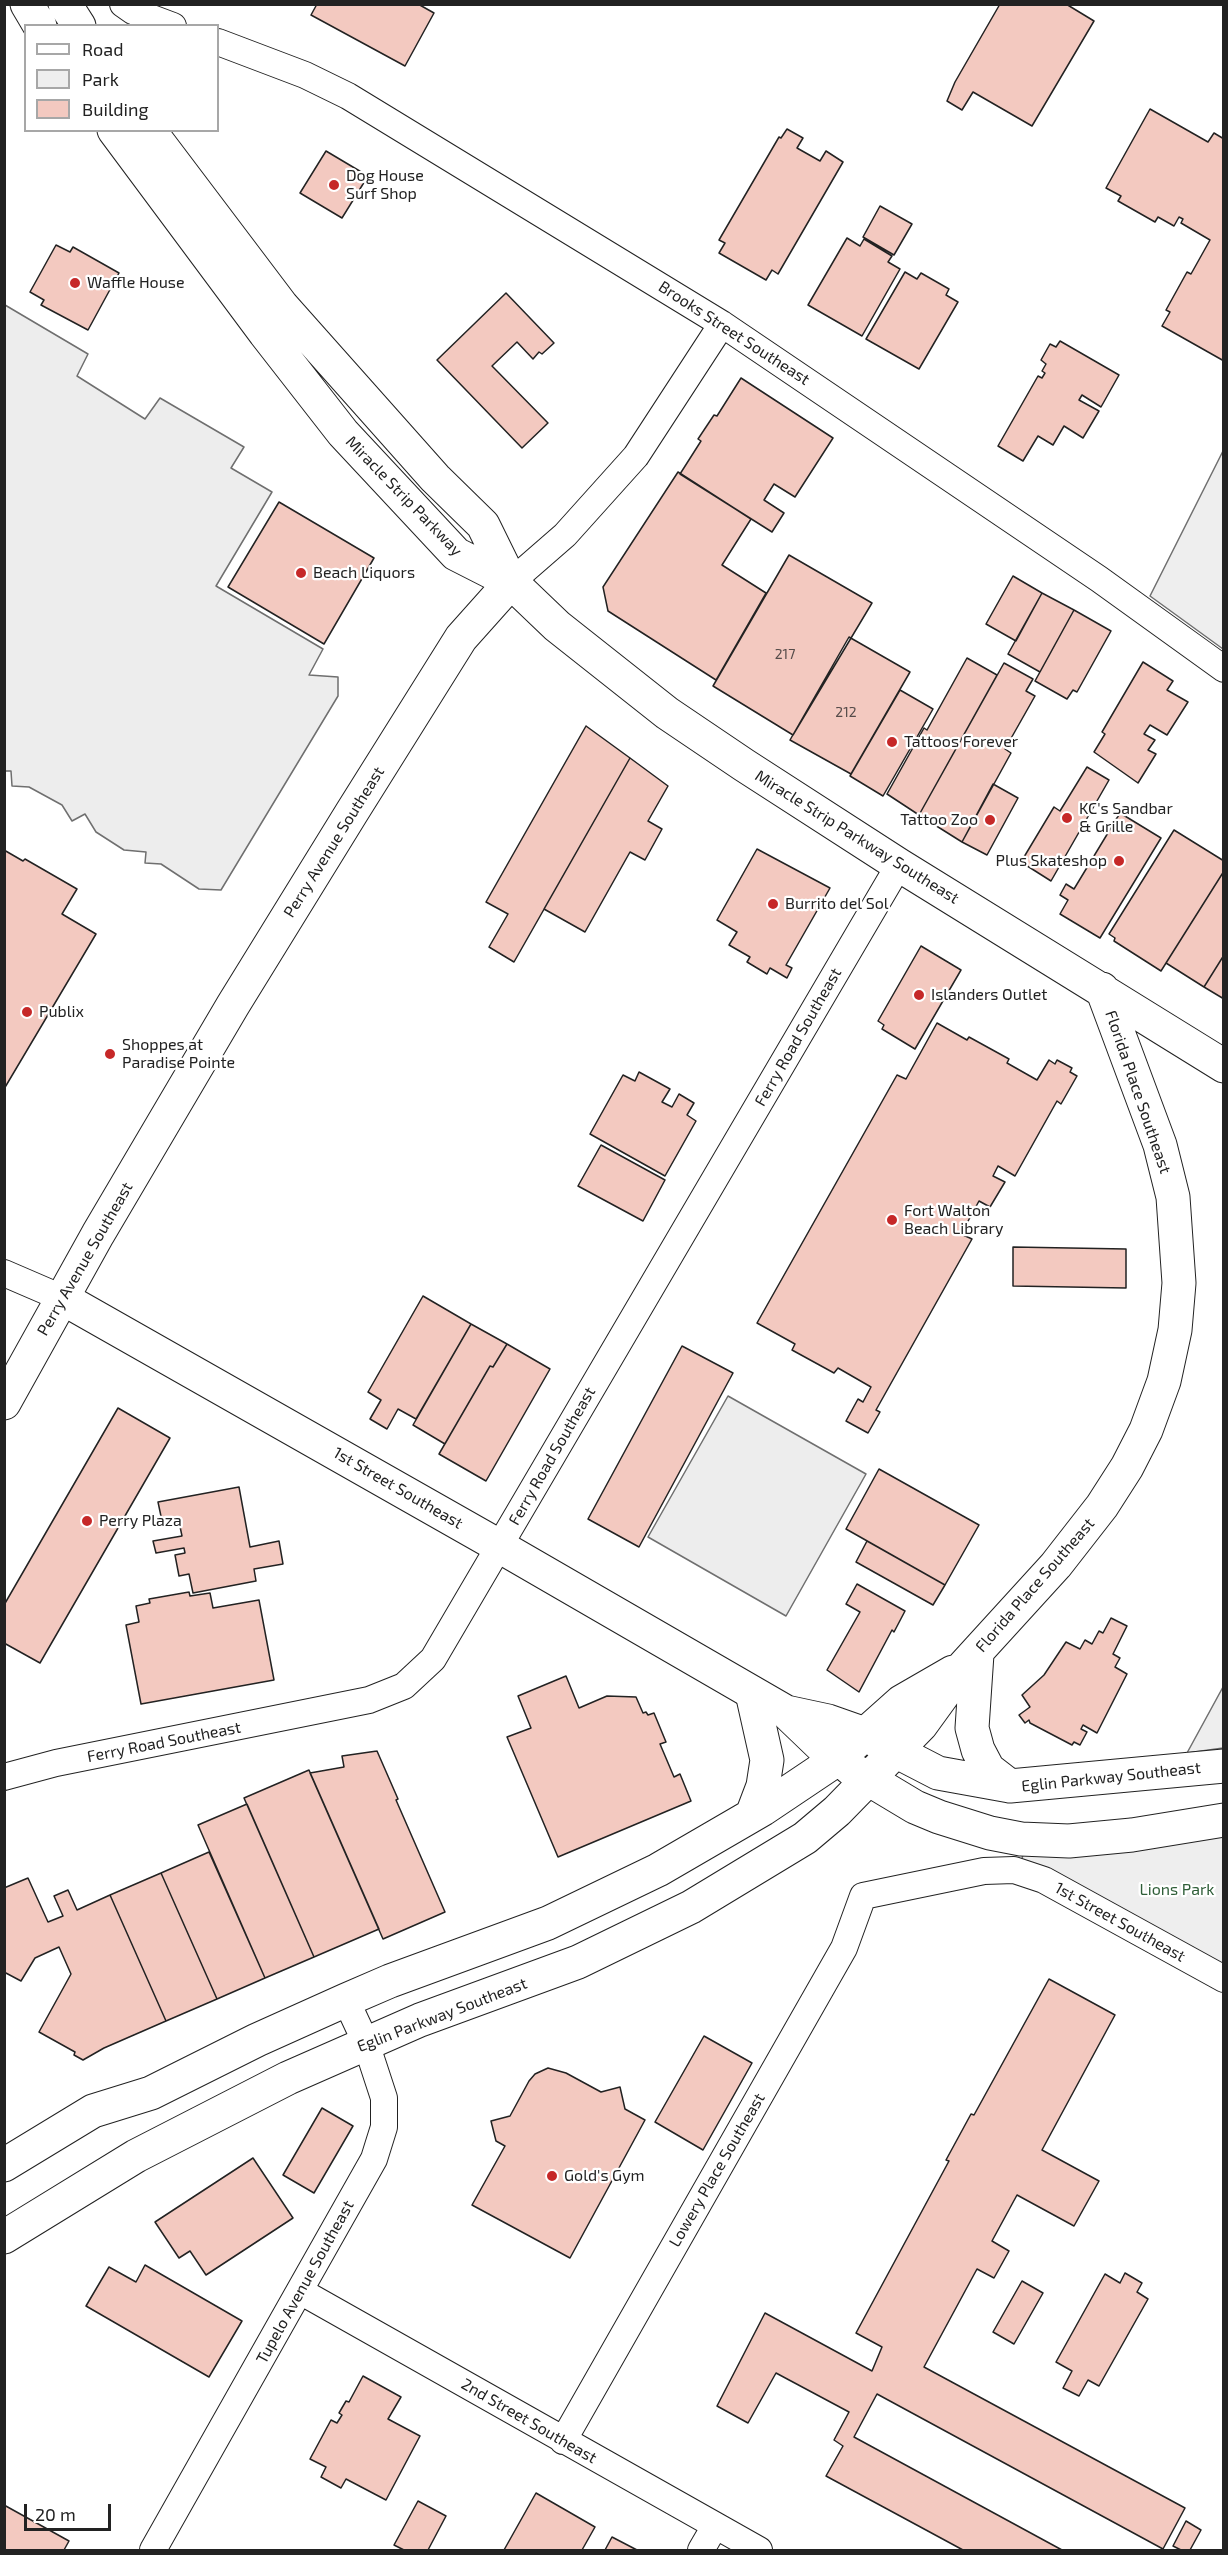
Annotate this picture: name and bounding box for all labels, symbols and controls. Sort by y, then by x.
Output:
legend [24,24,219,132]
text: Road [82,38,123,60]
text: Park [82,68,119,90]
text: Building [82,98,149,120]
place label: Dog House Surf Shop [346,166,424,204]
marker: Dog House Surf Shop [327,178,341,192]
place label: Waffle House [87,273,185,293]
marker: Waffle House [68,276,82,290]
street label: Brooks Street Southeast [655,277,813,389]
street label: Miracle Strip Parkway [342,432,466,560]
place label: Beach Liquors [313,563,415,583]
marker: Beach Liquors [294,566,308,580]
house number: 217 [775,646,795,662]
house number: 212 [835,704,857,720]
place label: Tattoos Forever [904,732,1018,752]
marker: Tattoos Forever [885,735,899,749]
street label: Perry Avenue Southeast [280,763,388,921]
street label: Miracle Strip Parkway Southeast [751,766,963,908]
place label: KC's Sandbar & Grille [1079,799,1173,837]
place label: Tattoo Zoo [900,810,978,830]
marker: KC's Sandbar & Grille [1060,811,1074,825]
marker: Tattoo Zoo [983,813,997,827]
place label: Plus Skateshop [996,851,1107,871]
marker: Plus Skateshop [1112,854,1126,868]
place label: Burrito del Sol [785,894,888,914]
marker: Burrito del Sol [766,897,780,911]
street label: Ferry Road Southeast [751,964,845,1110]
place label: Islanders Outlet [931,985,1047,1005]
marker: Islanders Outlet [912,988,926,1002]
place label: Publix [39,1002,84,1022]
marker: Publix [20,1005,34,1019]
street label: Florida Place Southeast [1101,1008,1175,1176]
place label: Shoppes at Paradise Pointe [122,1035,235,1073]
marker: Shoppes at Paradise Pointe [103,1047,117,1061]
street label: Perry Avenue Southeast [33,1179,137,1339]
place label: Fort Walton Beach Library [904,1201,1003,1239]
marker: Fort Walton Beach Library [885,1213,899,1227]
street label: Ferry Road Southeast [505,1383,599,1529]
street label: 1st Street Southeast [330,1443,466,1533]
place label: Perry Plaza [99,1511,182,1531]
marker: Perry Plaza [80,1514,94,1528]
street label: Florida Place Southeast [972,1514,1098,1656]
street label: Ferry Road Southeast [85,1718,243,1766]
street label: Eglin Parkway Southeast [1020,1758,1202,1796]
street label: 1st Street Southeast [1051,1878,1189,1966]
park label: Lions Park [1140,1880,1214,1900]
street label: Eglin Parkway Southeast [354,1974,530,2056]
street label: Lowery Place Southeast [665,2090,769,2250]
place label: Gold's Gym [564,2166,645,2186]
marker: Gold's Gym [545,2169,559,2183]
street label: Tupelo Avenue Southeast [252,2197,358,2367]
street label: 2nd Street Southeast [458,2374,600,2468]
scale bar [27,2492,114,2530]
text: 20 m [35,2503,76,2525]

